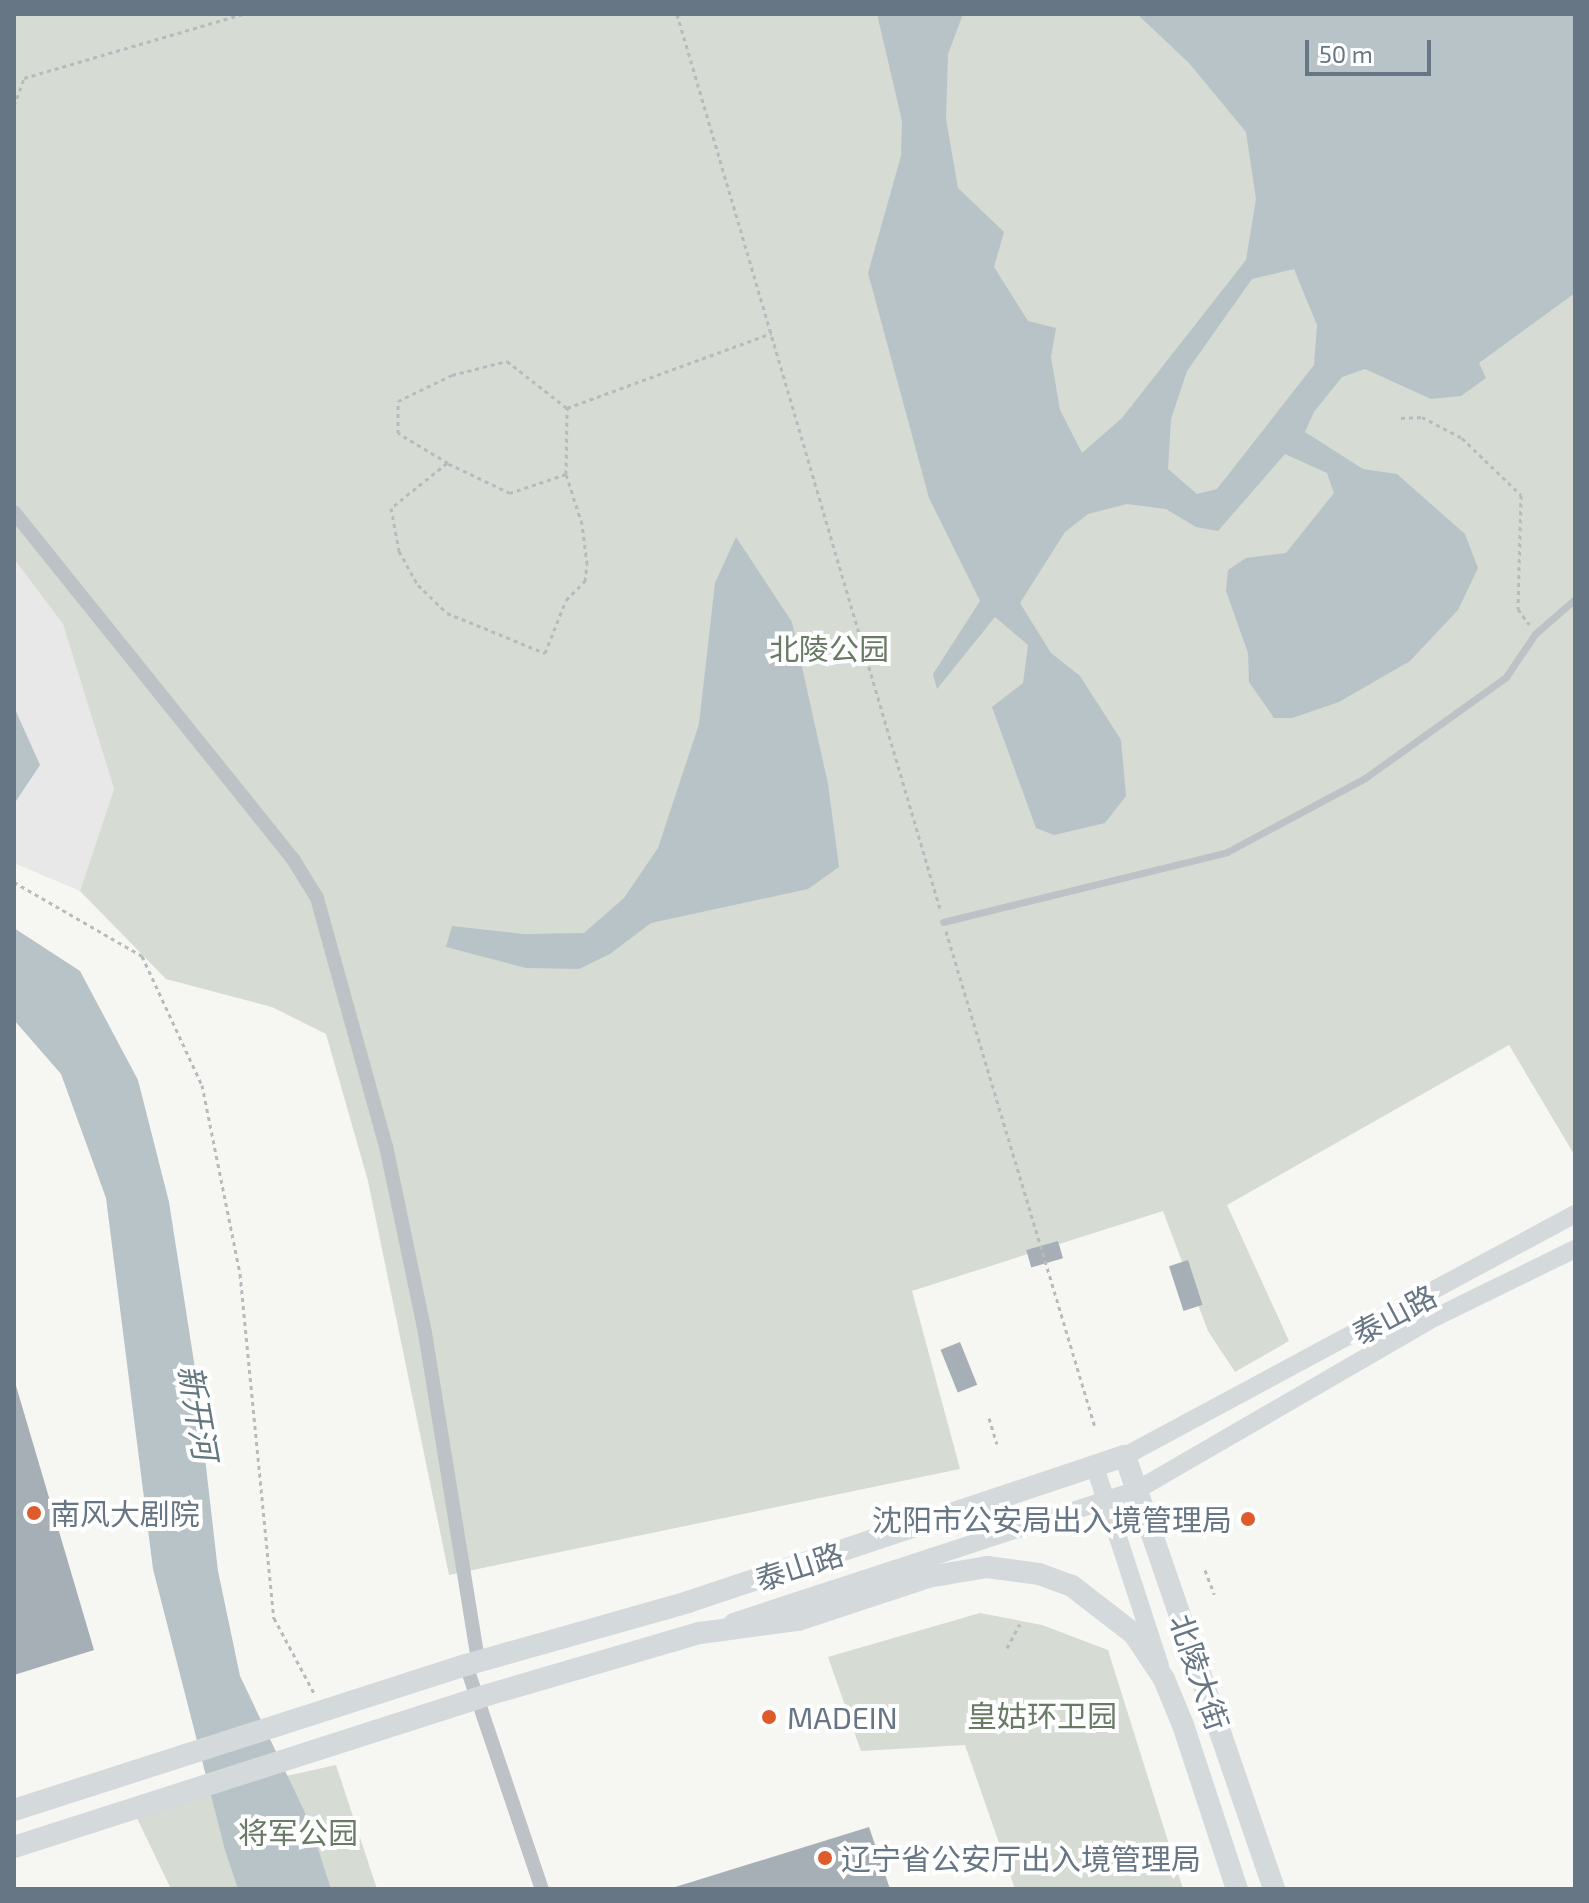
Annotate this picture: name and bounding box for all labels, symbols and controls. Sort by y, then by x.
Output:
scale bar [1309,24,1435,74]
text: 50 m [1319,39,1373,68]
park label: 北陵公园 [769,630,889,666]
street label: 泰山路 [1346,1277,1442,1351]
water label: 新开河 [172,1361,226,1463]
place label: 南风大剧院 [50,1495,200,1531]
place label: 沈阳市公安局出入境管理局 [872,1501,1232,1537]
marker: 南风大剧院 [25,1504,43,1522]
marker: 沈阳市公安局出入境管理局 [1239,1510,1257,1528]
street label: 泰山路 [751,1535,847,1597]
street label: 北陵大街 [1163,1609,1237,1735]
park label: 皇姑环卫园 [967,1697,1117,1733]
place label: MADEIN [787,1699,898,1735]
marker: MADEIN [758,1706,780,1728]
park label: 将军公园 [238,1814,358,1850]
place label: 辽宁省公安厅出入境管理局 [841,1840,1201,1876]
marker: 辽宁省公安厅出入境管理局 [816,1849,834,1867]

